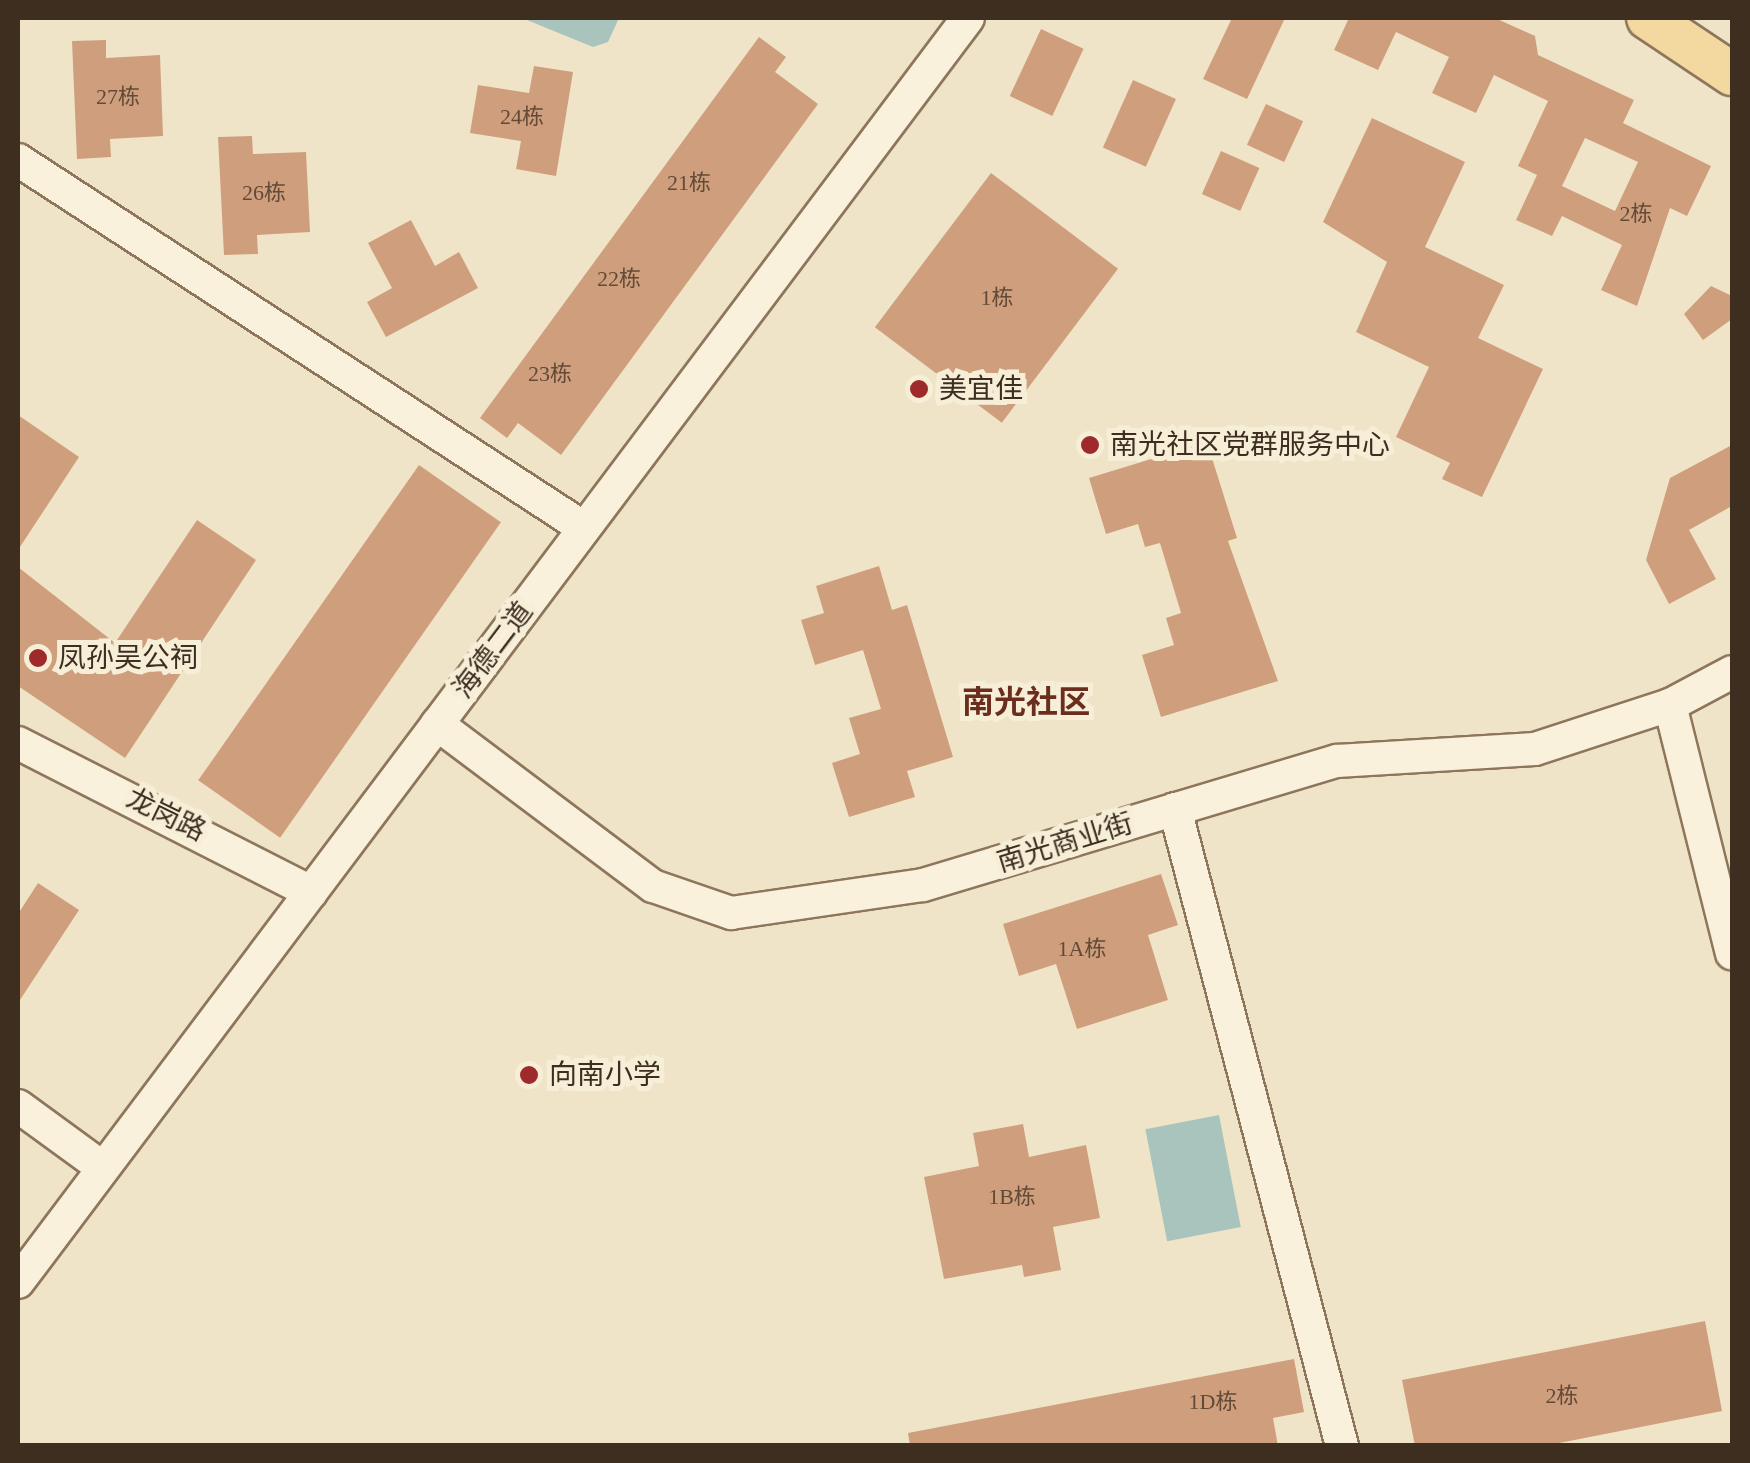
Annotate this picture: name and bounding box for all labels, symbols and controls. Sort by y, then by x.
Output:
house number: 27栋 [96,84,140,110]
house number: 24栋 [500,104,544,130]
house number: 21栋 [667,170,711,196]
house number: 26栋 [242,180,286,206]
house number: 2栋 [1620,201,1652,227]
house number: 22栋 [597,266,641,292]
house number: 1栋 [981,285,1013,311]
house number: 23栋 [528,361,572,387]
place label: 美宜佳 [939,372,1023,406]
marker: 美宜佳 [908,378,930,400]
place label: 南光社区党群服务中心 [1110,428,1390,462]
marker: 南光社区党群服务中心 [1079,434,1101,456]
street label: 海德二道 [446,595,540,705]
place label: 凤孙吴公祠 [58,641,198,675]
marker: 凤孙吴公祠 [27,647,49,669]
district label: 南光社区 [962,683,1090,721]
street label: 龙岗路 [121,781,211,849]
street label: 南光商业街 [993,806,1137,880]
house number: 1A栋 [1058,936,1106,962]
place label: 向南小学 [549,1058,661,1092]
marker: 向南小学 [518,1064,540,1086]
house number: 1B栋 [988,1184,1036,1210]
house number: 2栋 [1546,1383,1578,1409]
house number: 1D栋 [1189,1389,1237,1415]

